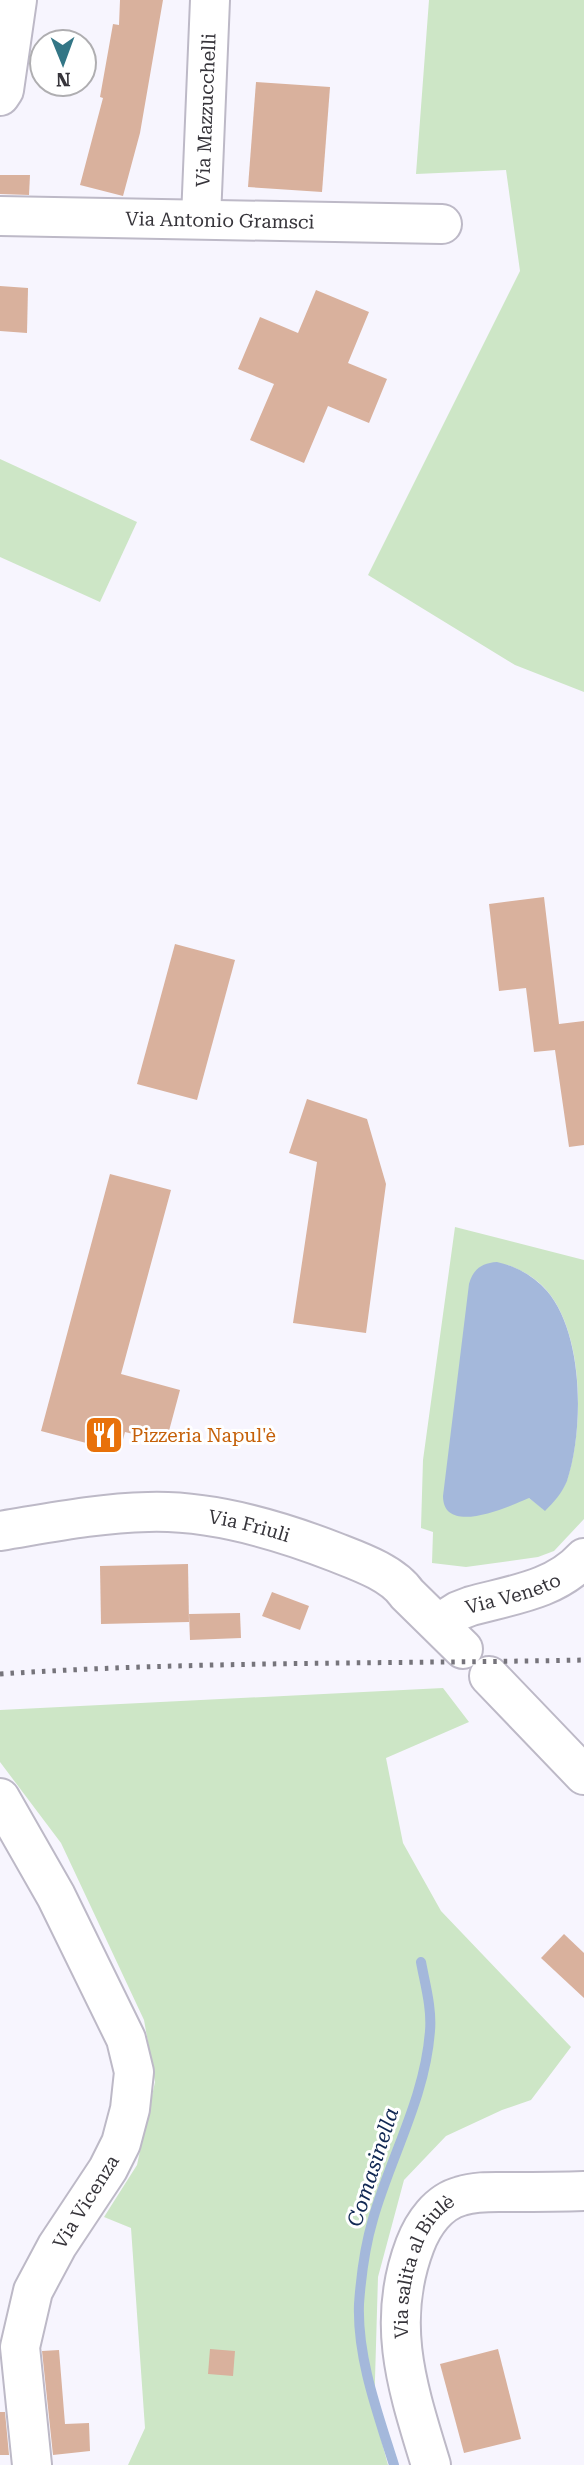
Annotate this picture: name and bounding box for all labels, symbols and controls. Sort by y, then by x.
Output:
north arrow [28,28,98,98]
street label: Via Mazzucchelli [191,33,220,188]
text: N [55,68,71,91]
street label: Via Antonio Gramsci [125,207,315,233]
restaurant icon: Pizzeria Napul'è [83,1414,125,1456]
place label: Pizzeria Napul'è [131,1424,276,1447]
street label: Via Friuli [207,1505,293,1547]
street label: Via Veneto [463,1568,564,1619]
water label: Comasinella [342,2104,404,2230]
street label: Via Vicenza [48,2150,124,2253]
street label: Via salita al Biulè [389,2189,458,2339]

